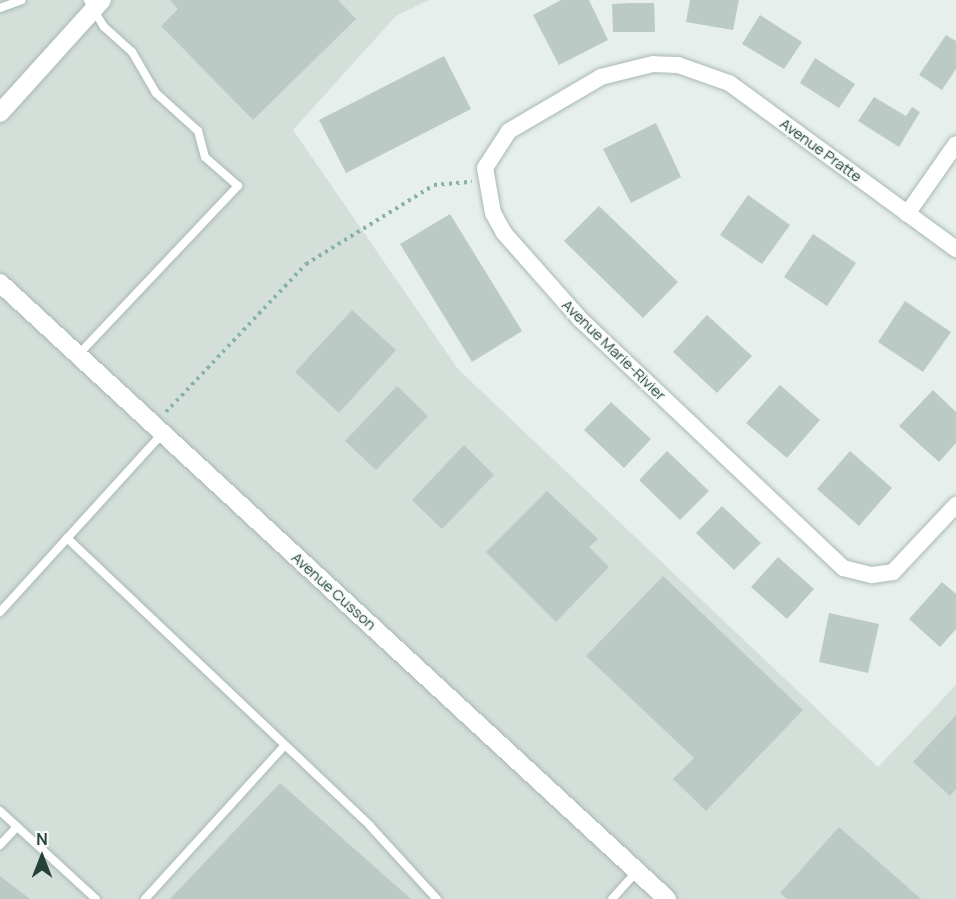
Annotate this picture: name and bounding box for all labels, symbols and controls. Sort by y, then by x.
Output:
street label: Avenue Pratte [777,114,865,186]
street label: Avenue Marie-Rivier [558,296,670,404]
street label: Avenue Cusson [288,548,380,634]
north arrow [12,827,72,887]
text: N [36,828,48,850]

